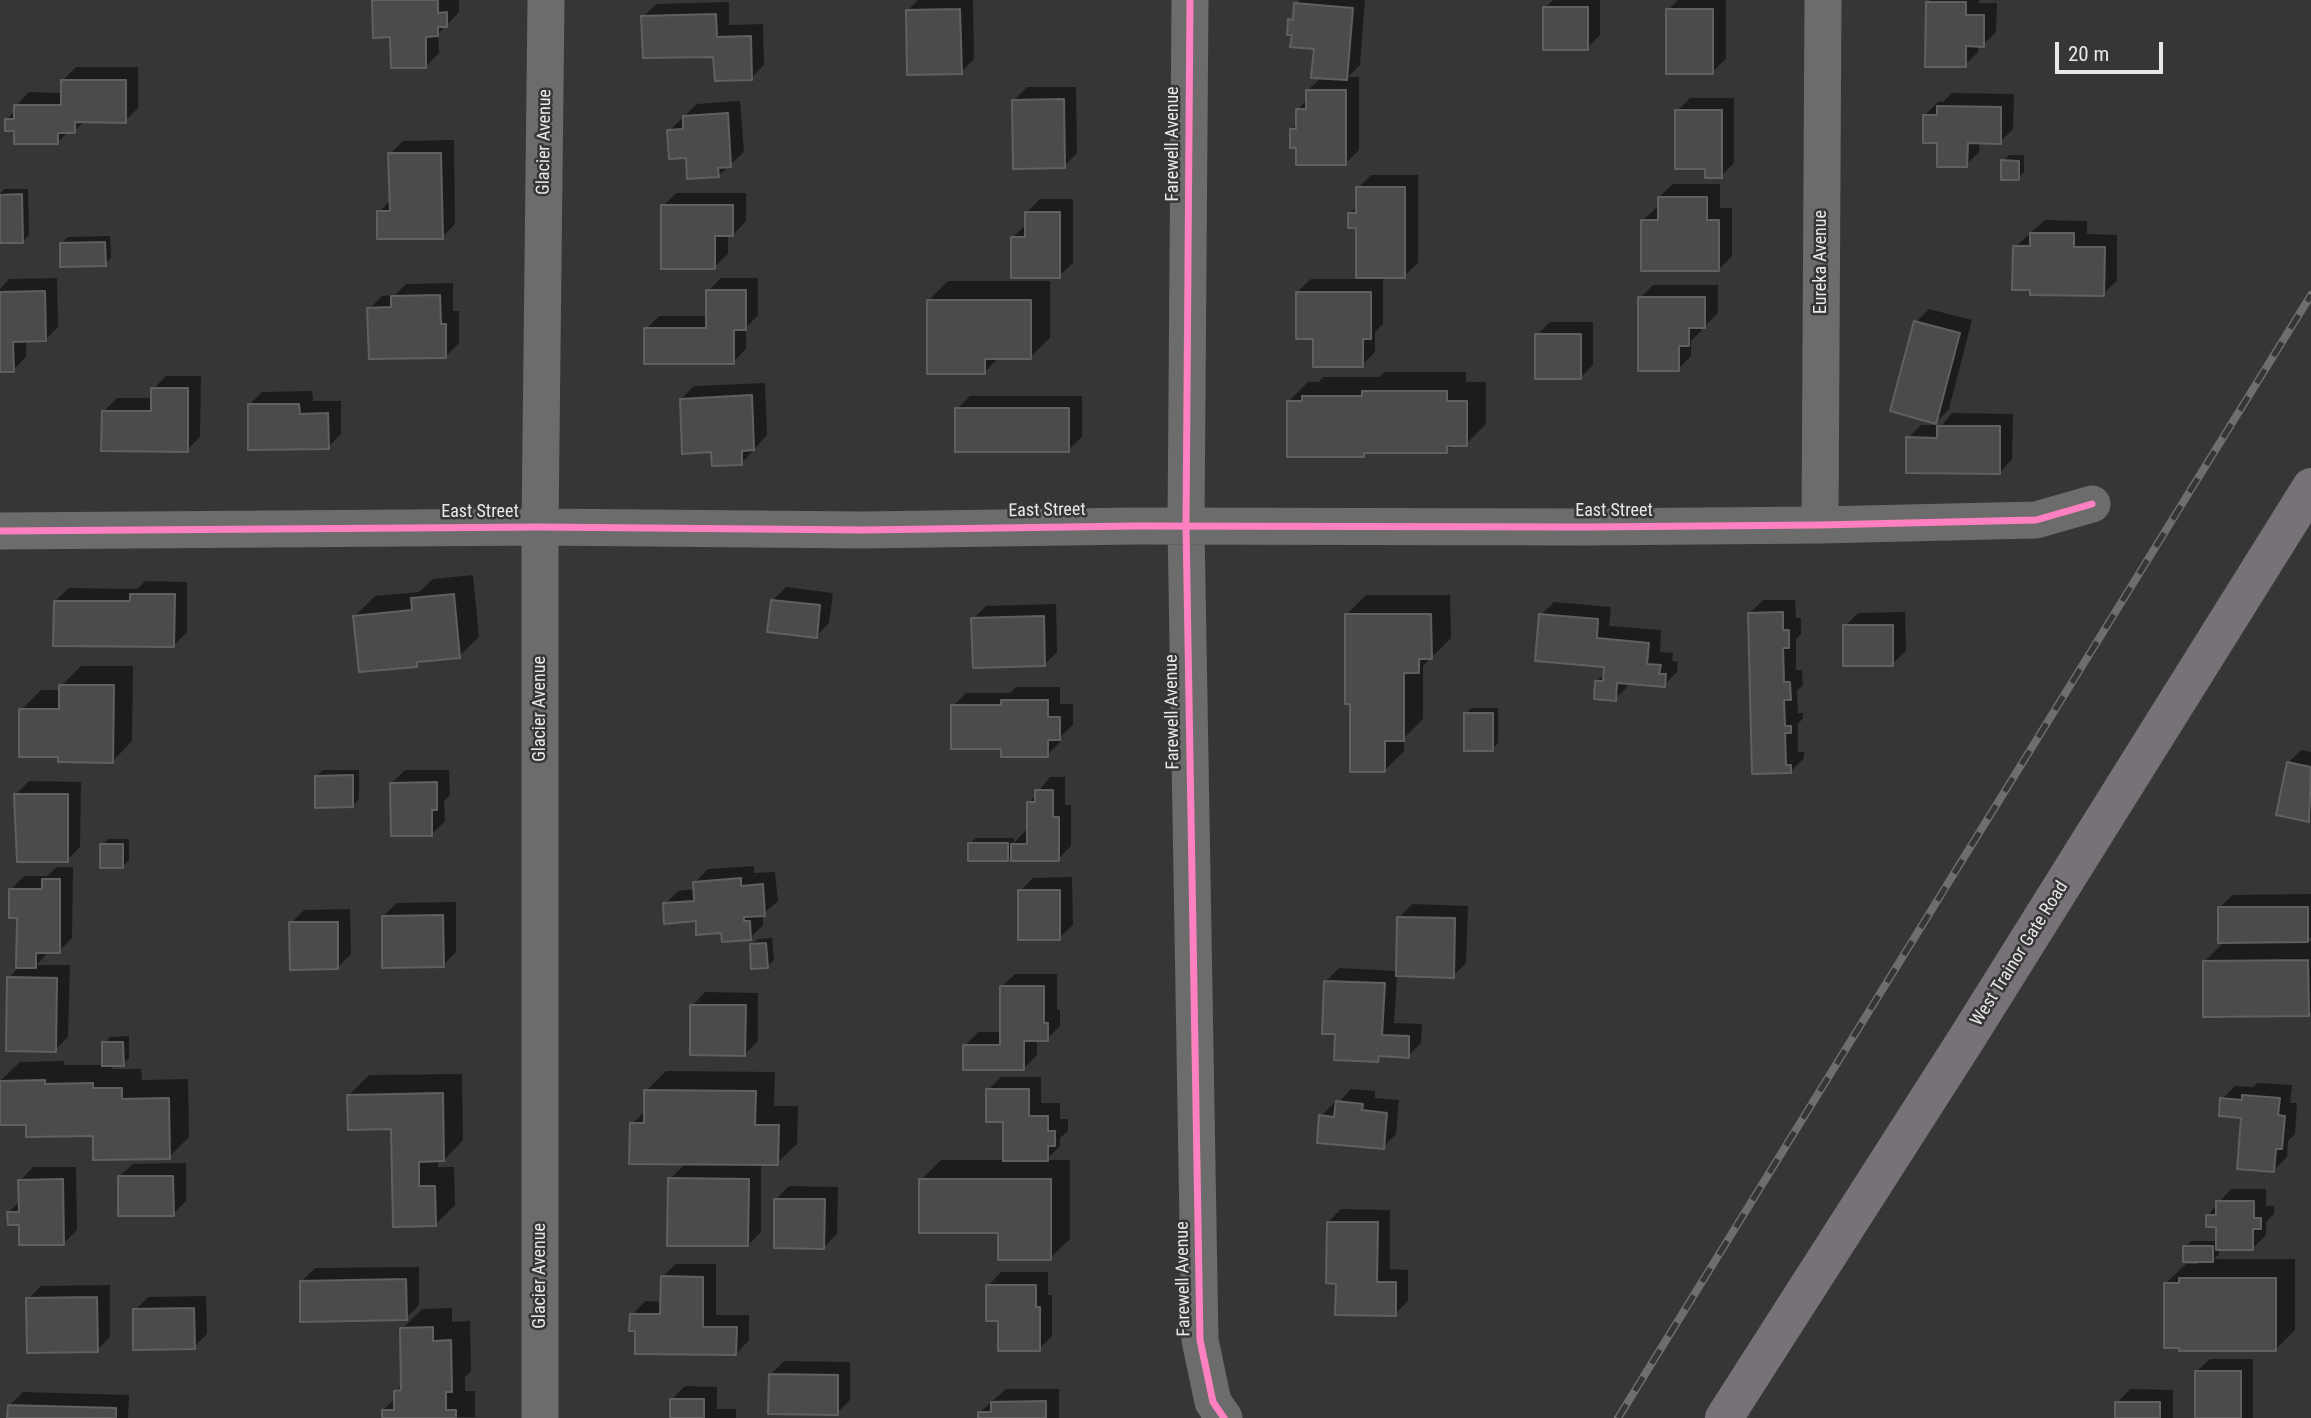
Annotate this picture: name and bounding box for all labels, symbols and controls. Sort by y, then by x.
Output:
scale bar [2059,28,2168,72]
text: 20 m [2068,42,2109,66]
street label: Farewell Avenue [1162,86,1184,202]
street label: Glacier Avenue [533,89,557,195]
street label: Eureka Avenue [1810,210,1832,314]
street label: East Street [1008,500,1086,522]
street label: East Street [1575,500,1653,522]
street label: East Street [441,501,519,523]
street label: Farewell Avenue [1161,654,1185,770]
street label: Glacier Avenue [529,656,551,762]
street label: West Trainor Gate Road [1967,878,2073,1030]
street label: Farewell Avenue [1172,1221,1196,1337]
street label: Glacier Avenue [529,1223,551,1329]

